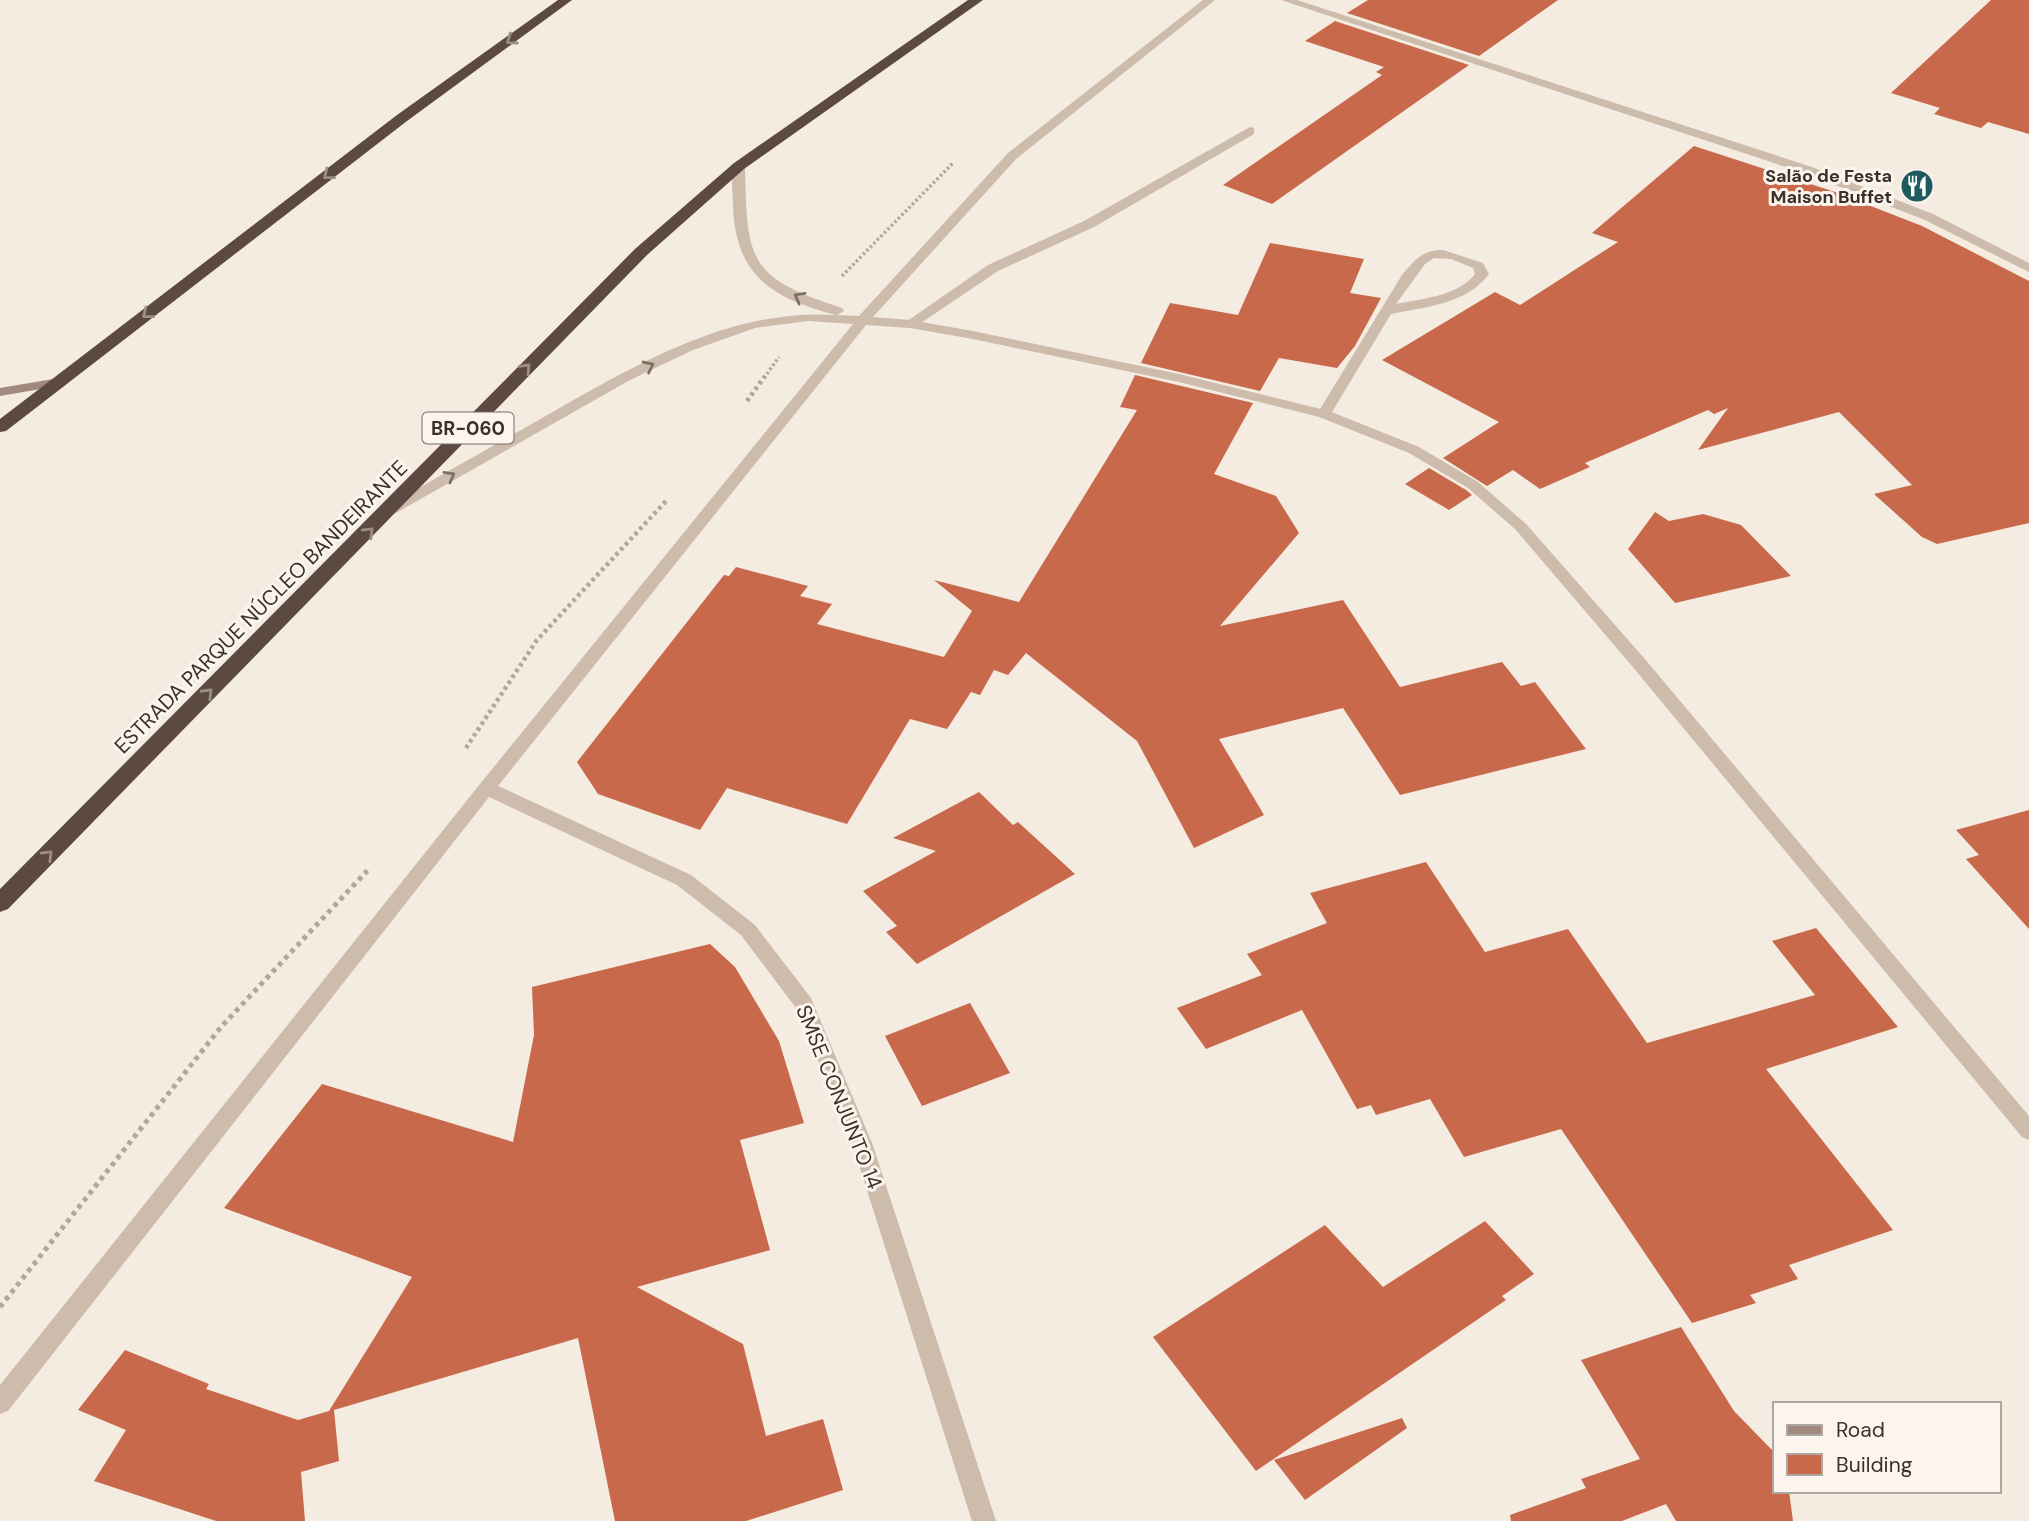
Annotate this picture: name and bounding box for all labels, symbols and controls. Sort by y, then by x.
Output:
one-way arrow [506,32,519,45]
place label: Salão de Festa Maison Buffet [1765,164,1892,209]
one-way arrow [323,166,335,179]
restaurant icon: Salão de Festa Maison Buffet [1898,167,1936,205]
one-way arrow [794,292,807,305]
one-way arrow [143,305,155,318]
one-way arrow [642,360,654,374]
one-way arrow [518,363,531,376]
road number: BR-060 [422,412,514,444]
street label: ESTRADA PARQUE NÚCLEO BANDEIRANTE [108,454,414,760]
one-way arrow [443,471,455,484]
one-way arrow [360,527,373,540]
one-way arrow [200,689,213,702]
one-way arrow [40,851,52,863]
street label: SMSE CONJUNTO 14 [789,1001,889,1193]
legend [1773,1402,2001,1493]
text: Road [1836,1416,1885,1444]
text: Building [1836,1451,1913,1479]

